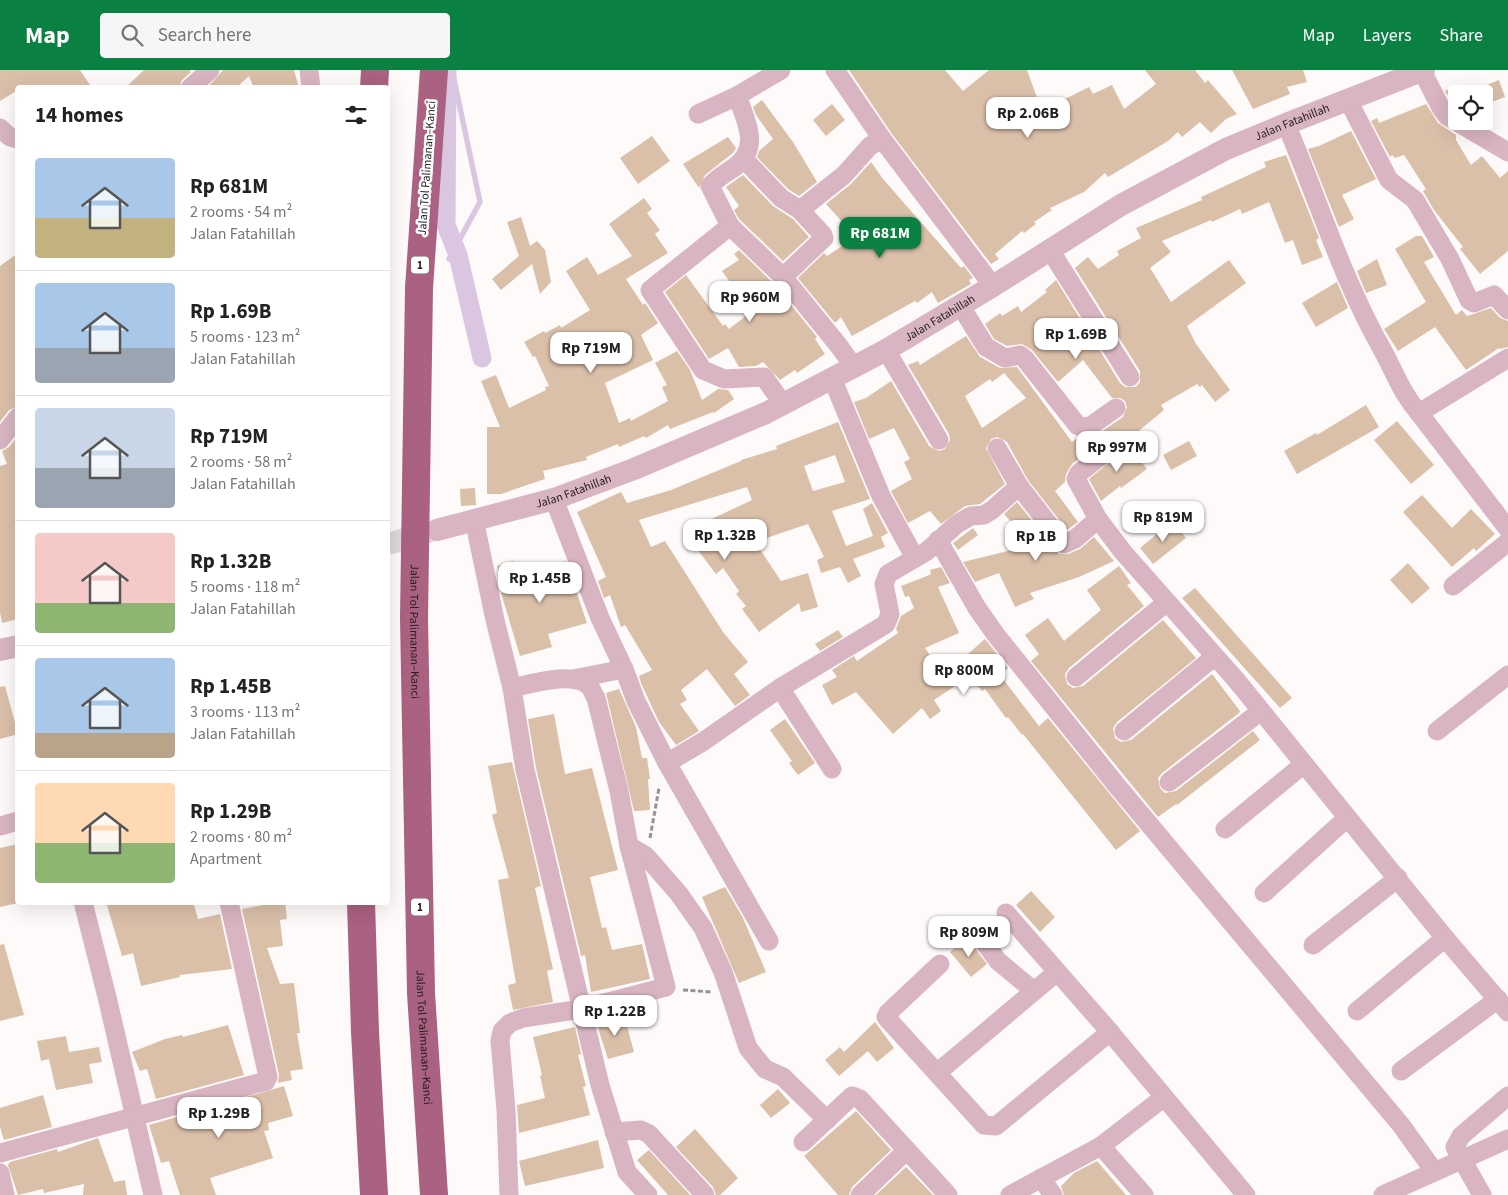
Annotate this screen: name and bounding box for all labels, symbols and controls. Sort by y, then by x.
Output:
search box [100,13,450,58]
text: Map [25,18,70,53]
icon: search [118,21,146,49]
text: Search here [158,22,251,49]
text: Map [1303,23,1335,48]
text: Layers [1363,23,1412,48]
text: Share [1440,23,1483,48]
map controls [1448,85,1493,130]
button: locate [1448,85,1493,130]
pin: Rp 2.06B [976,97,1080,139]
street label: Jalan Fatahillah [1252,99,1332,145]
text: 14 homes [35,100,123,130]
street label: Jalan Tol Palimanan–Kanci [414,100,440,236]
icon: filters [342,101,370,129]
text: Rp 2.06B [997,102,1059,124]
text: Rp 681M [190,171,268,201]
icon: home [75,178,135,238]
text: 2 rooms · 54 m² [190,201,292,223]
pin: Rp 681M [834,216,926,259]
text: Rp 681M [850,222,910,244]
text: Jalan Fatahillah [190,223,296,245]
road number: 1 [411,256,429,274]
pin: Rp 960M [704,280,796,323]
text: Rp 960M [720,286,780,308]
street label: Jalan Fatahillah [901,290,978,346]
text: Rp 1.69B [190,296,271,326]
icon: home [75,303,135,363]
pin: Rp 1.69B [1024,318,1128,360]
text: Rp 1.69B [1045,323,1107,345]
text: 5 rooms · 123 m² [190,326,300,348]
pin: Rp 719M [545,332,637,374]
text: Rp 719M [561,337,621,359]
text: Jalan Fatahillah [190,348,296,370]
text: Rp 719M [190,421,268,451]
icon: home [75,428,135,488]
pin: Rp 997M [1071,430,1163,473]
text: Rp 997M [1087,436,1147,458]
text: 2 rooms · 58 m² [190,451,292,473]
street label: Jalan Fatahillah [534,470,614,512]
text: Jalan Fatahillah [190,473,296,495]
pin: Rp 819M [1117,500,1209,543]
text: Rp 819M [1133,506,1193,528]
pin: Rp 1.32B [673,518,777,561]
pin: Rp 1B [1001,520,1071,562]
text: Rp 1.32B [694,524,756,546]
text: Rp 1B [1016,525,1056,547]
text: Rp 1.32B [190,546,271,576]
icon: home [75,553,135,613]
pin: Rp 1.45B [488,562,592,604]
street label: Jalan Tol Palimanan–Kanci [405,564,424,699]
text: Rp 1.45B [509,567,571,589]
text: 5 rooms · 118 m² [190,576,300,598]
text: Jalan Fatahillah [190,598,296,620]
pin: Rp 800M [918,654,1010,696]
text: Rp 800M [934,659,994,681]
text: Rp 1.45B [190,671,271,701]
icon: home [75,678,135,738]
text: 3 rooms · 113 m² [190,701,300,723]
text: Jalan Fatahillah [190,723,296,745]
text: Rp 1.29B [190,796,271,826]
icon: home [75,803,135,863]
text: 2 rooms · 80 m² [190,826,292,848]
text: Apartment [190,848,262,870]
road number: 1 [411,899,429,916]
pin: Rp 809M [923,916,1015,958]
text: Rp 809M [939,921,999,943]
street label: Jalan Tol Palimanan–Kanci [412,970,437,1105]
pin: Rp 1.22B [563,994,667,1037]
text: Rp 1.22B [584,1000,646,1022]
pin: Rp 1.29B [167,1096,271,1139]
text: Rp 1.29B [188,1102,250,1124]

